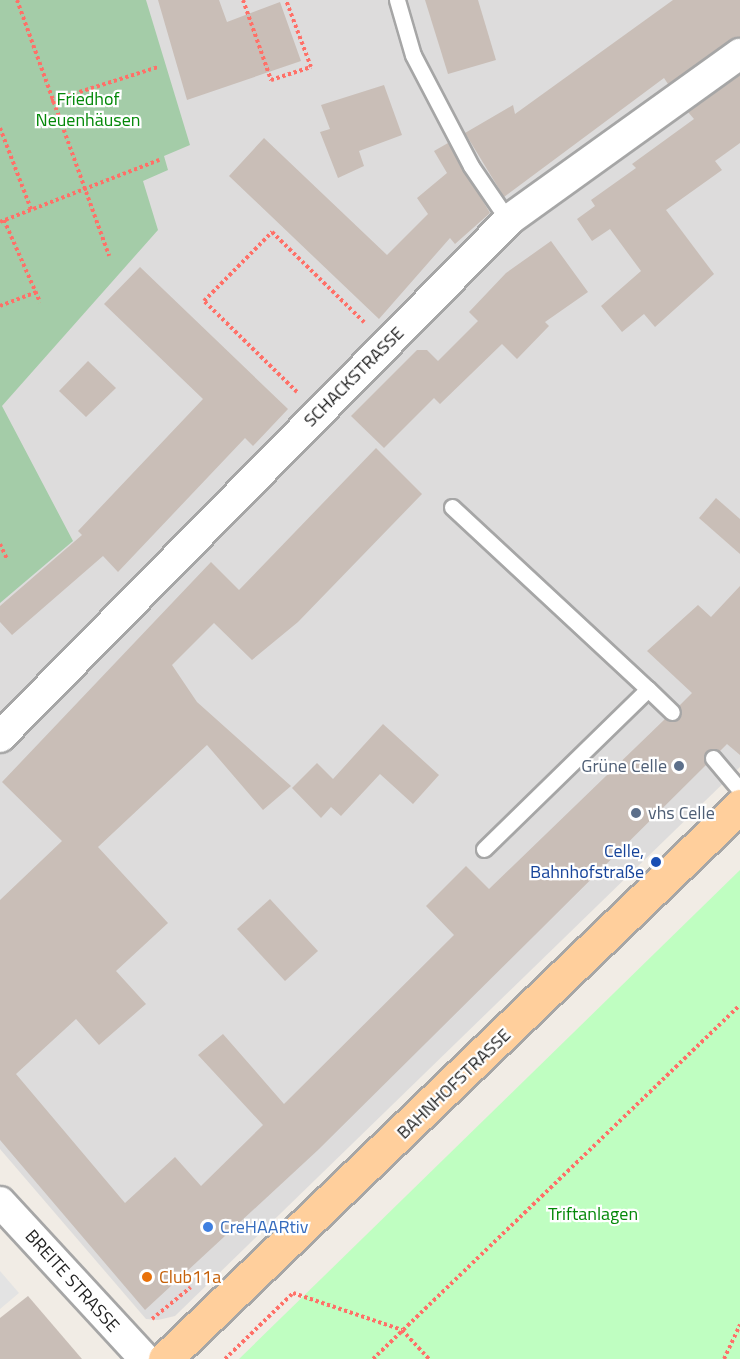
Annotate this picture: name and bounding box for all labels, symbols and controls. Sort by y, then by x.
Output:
park label: Friedhof Neuenhäusen [36,89,140,132]
street label: SCHACKSTRASSE [300,323,408,431]
place label: Grüne Celle [581,755,667,777]
marker: Grüne Celle [672,759,686,773]
place label: vhs Celle [648,802,715,824]
marker: vhs Celle [629,806,643,820]
place label: Celle, Bahnhofstraße [530,841,644,884]
marker: Celle, Bahnhofstraße [649,855,663,869]
street label: BAHNHOFSTRASSE [393,1024,515,1144]
park label: Triftanlagen [548,1203,638,1225]
place label: CreHAARtiv [220,1216,308,1238]
marker: CreHAARtiv [201,1220,215,1234]
street label: BREITE STRASSE [20,1225,124,1337]
place label: Club11a [159,1266,221,1288]
marker: Club11a [140,1270,154,1284]

